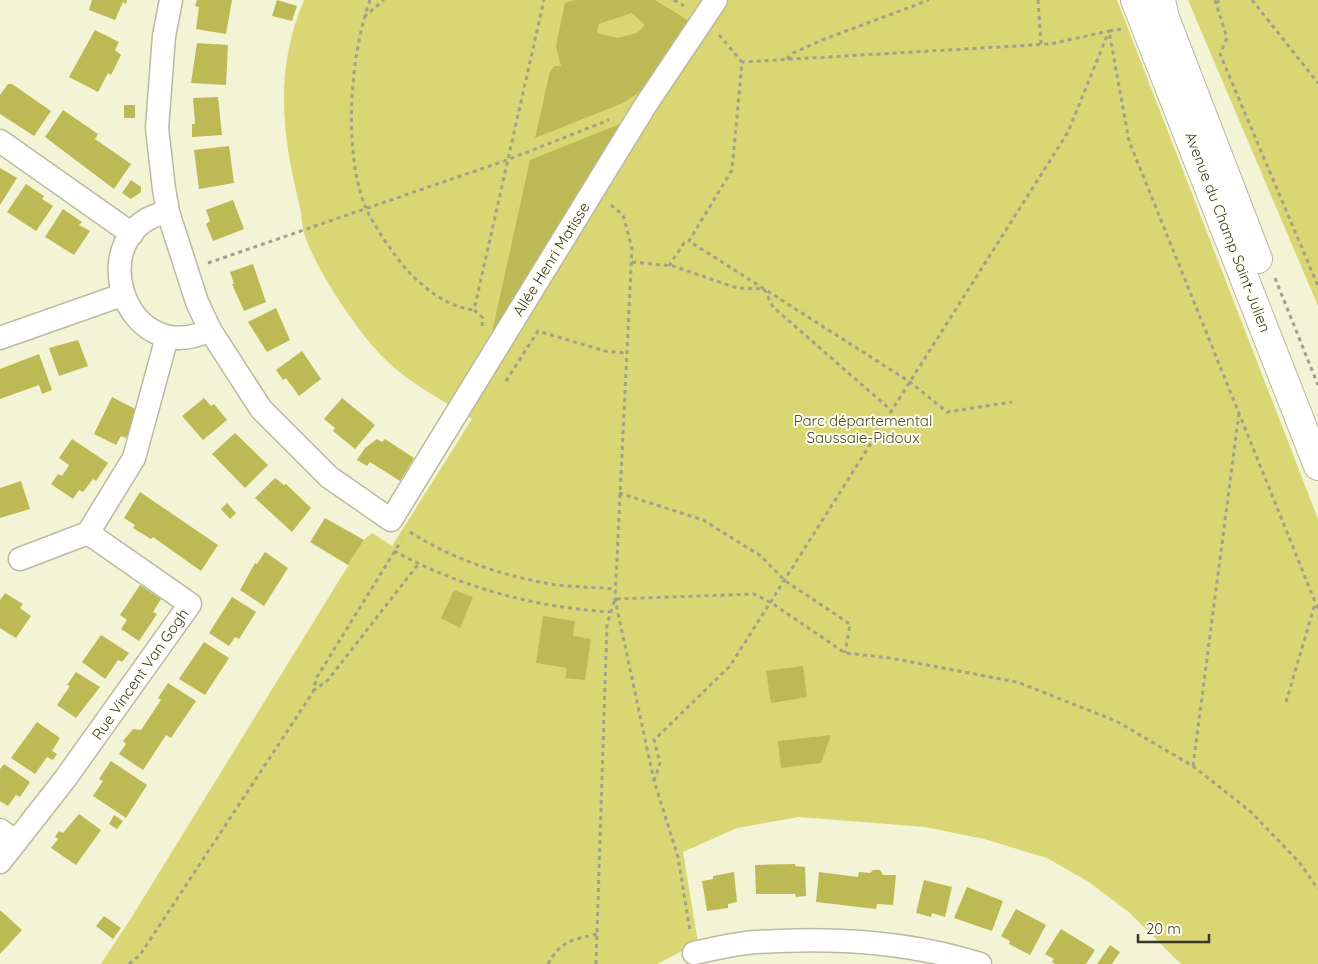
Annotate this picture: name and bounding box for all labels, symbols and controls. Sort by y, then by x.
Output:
street label: Avenue du Champ Saint-Julien [1181,129,1275,335]
street label: Allée Henri Matisse [508,198,594,320]
park label: Parc départemental Saussaie-Pidoux [794,411,932,447]
street label: Rue Vincent Van Gogh [87,605,193,743]
scale bar [1138,912,1209,944]
text: 20 m [1146,919,1181,938]

